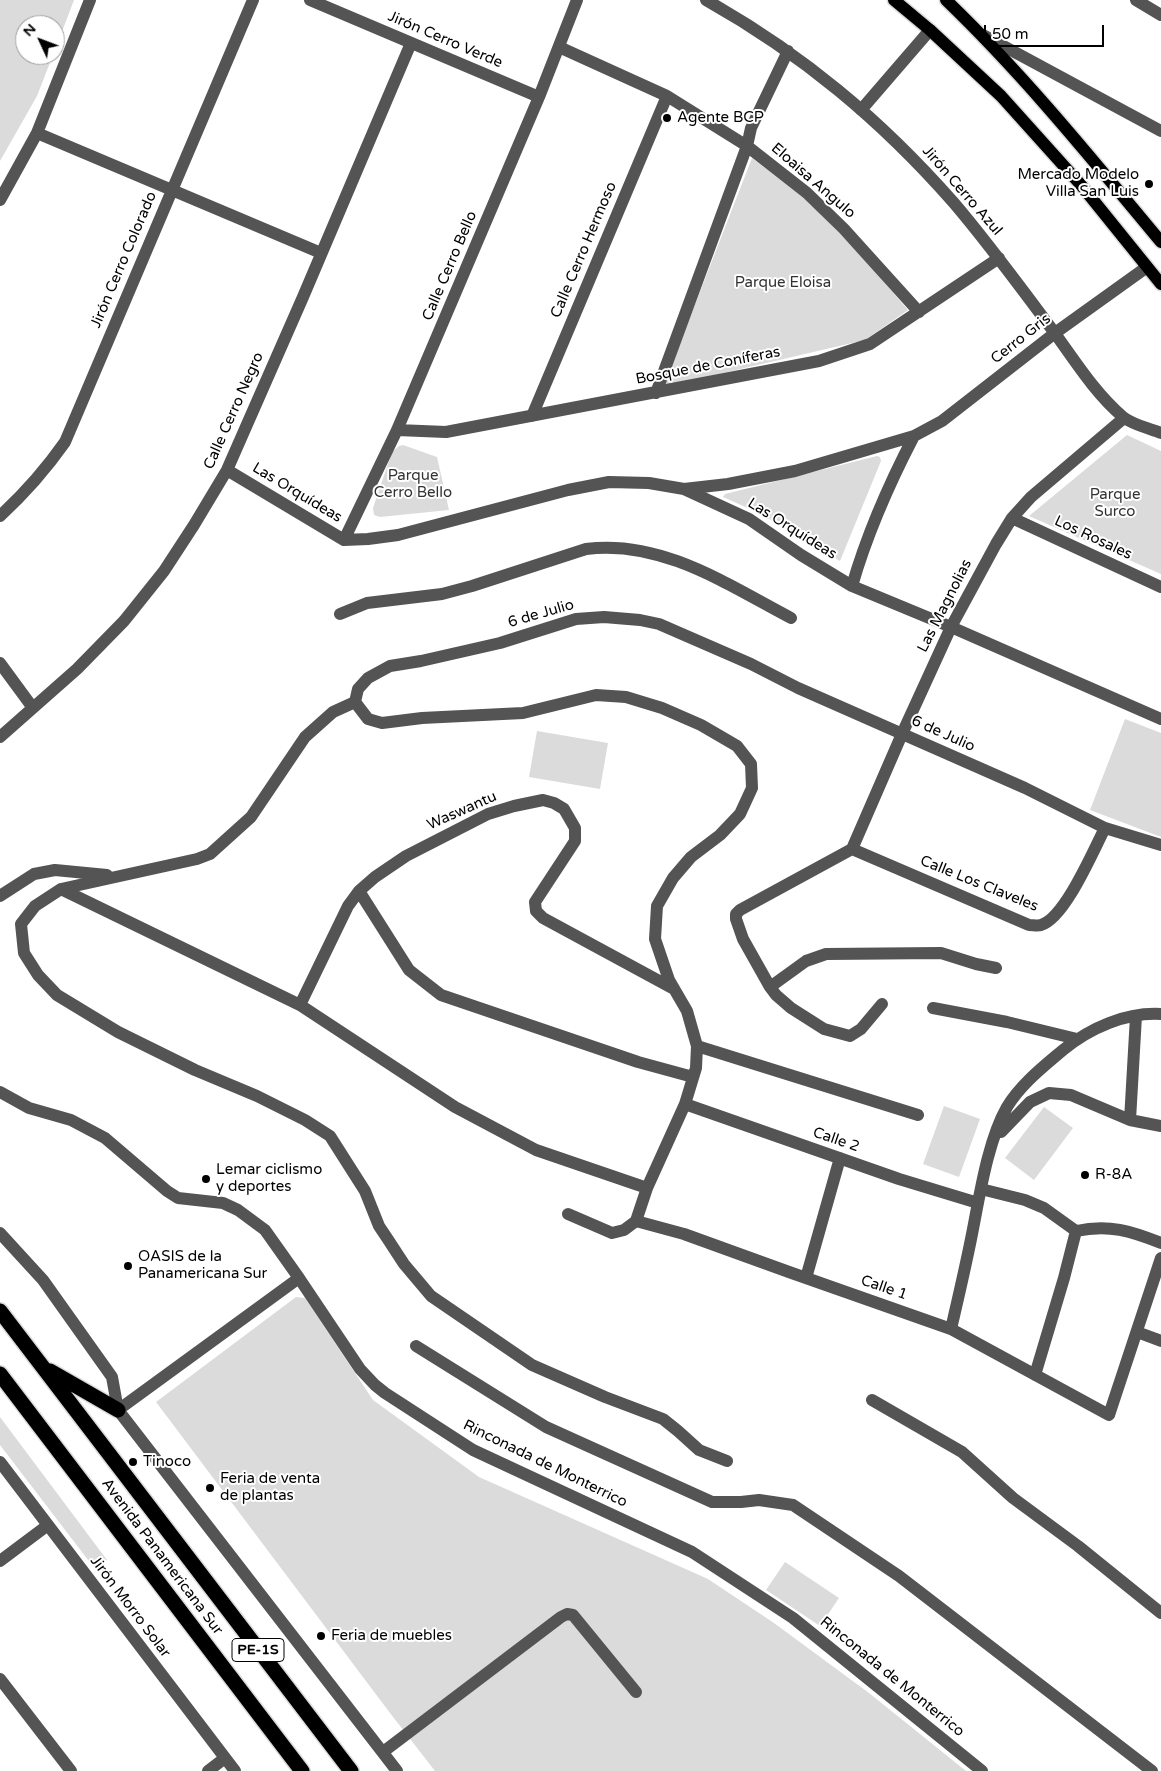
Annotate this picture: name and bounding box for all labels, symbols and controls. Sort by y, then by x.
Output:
street label: Jirón Cerro Verde [385,8,505,72]
north arrow [15,15,65,65]
scale bar [986,15,1106,47]
text: N [19,20,39,40]
text: 50 m [992,25,1029,43]
place label: Agente BCP [677,109,764,127]
marker: Agente BCP [661,112,673,124]
street label: Eloaisa Angulo [767,139,859,223]
street label: Jirón Cerro Azul [918,142,1006,240]
place label: Mercado Modelo Villa San Luis [1018,166,1139,201]
marker: Mercado Modelo Villa San Luis [1143,178,1155,190]
street label: Calle Cerro Hermoso [547,179,621,321]
street label: Jirón Cerro Colorado [87,189,161,331]
street label: Calle Cerro Bello [419,209,481,323]
park label: Parque Eloisa [735,274,831,292]
street label: Cerro Gris [987,310,1055,368]
street label: Bosque de Coníferas [634,343,782,389]
street label: Calle Cerro Negro [200,350,268,472]
street label: Las Orquídeas [249,459,345,527]
park label: Parque Cerro Bello [374,467,452,502]
park label: Parque Surco [1090,486,1140,521]
street label: Las Orquídeas [744,494,840,564]
street label: Los Rosales [1051,512,1135,564]
street label: Las Magnolias [914,557,976,655]
street label: 6 de Julio [506,596,576,632]
street label: 6 de Julio [908,712,978,756]
street label: Waswantu [424,788,500,834]
street label: Calle Los Claveles [917,852,1041,916]
street label: Calle 2 [810,1124,862,1156]
place label: Lemar ciclismo y deportes [216,1161,322,1196]
place label: R-8A [1095,1166,1132,1184]
marker: R-8A [1079,1169,1091,1181]
marker: Lemar ciclismo y deportes [200,1173,212,1185]
place label: OASIS de la Panamericana Sur [138,1248,267,1283]
marker: OASIS de la Panamericana Sur [122,1260,134,1272]
street label: Calle 1 [858,1272,910,1304]
street label: Rinconada de Monterrico [460,1416,630,1512]
place label: Tinoco [143,1453,191,1471]
marker: Tinoco [127,1456,139,1468]
place label: Feria de venta de plantas [220,1470,320,1505]
street label: Avenida Panamericana Sur [97,1475,227,1639]
marker: Feria de venta de plantas [204,1482,216,1494]
street label: Jirón Morro Solar [86,1553,174,1661]
street label: Rinconada de Monterrico [816,1613,968,1741]
place label: Feria de muebles [331,1627,452,1645]
marker: Feria de muebles [315,1630,327,1642]
road number: PE-1S [232,1638,284,1662]

